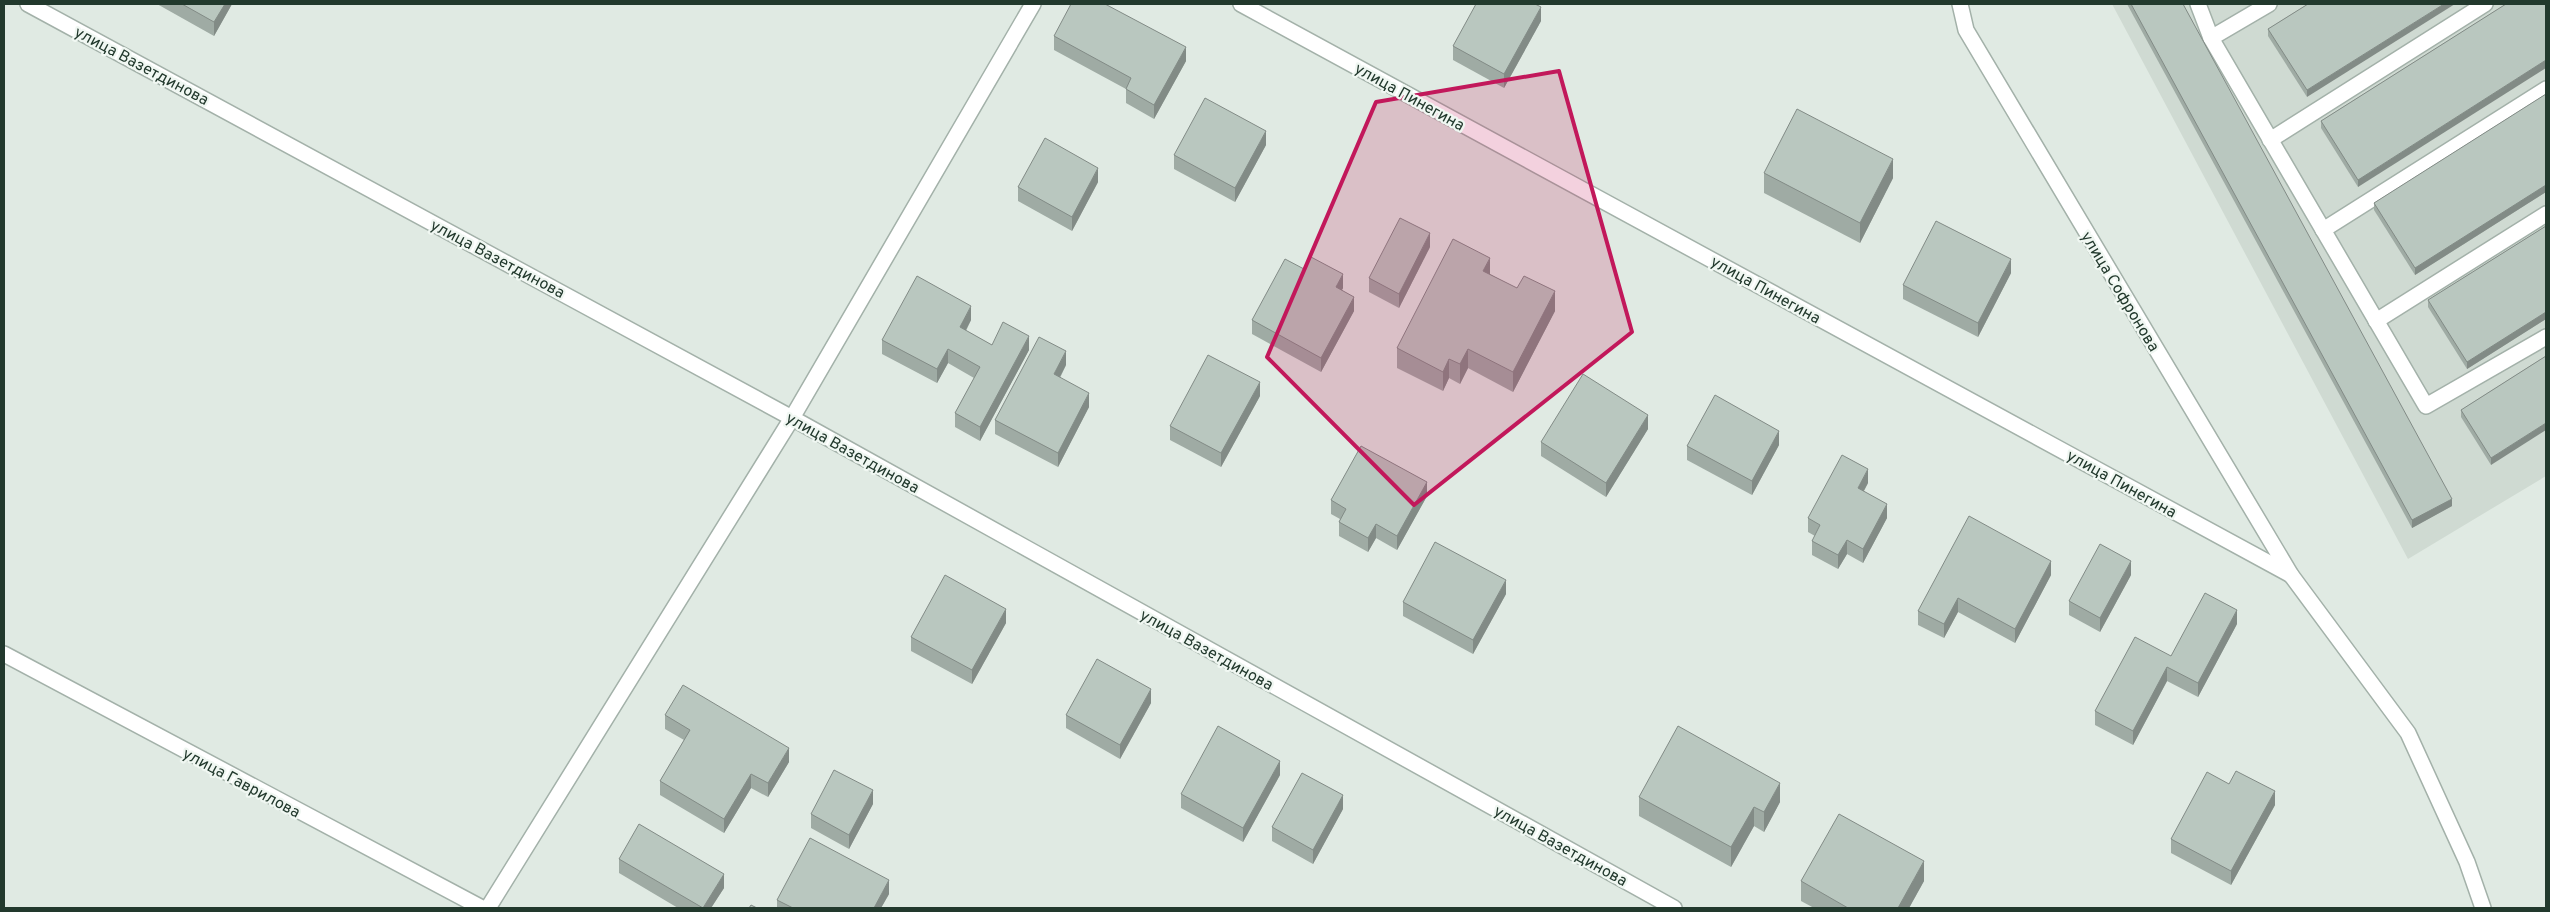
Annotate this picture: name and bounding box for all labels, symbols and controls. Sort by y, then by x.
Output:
street label: улица Вазетдинова [70,23,212,111]
street label: улица Пинегина [1350,59,1468,136]
street label: улица Вазетдинова [426,216,568,304]
street label: улица Софронова [2075,228,2163,356]
street label: улица Пинегина [1706,252,1824,329]
street label: улица Вазетдинова [782,409,922,499]
street label: улица Пинегина [2062,446,2180,523]
street label: улица Вазетдинова [1136,606,1276,696]
street label: улица Гаврилова [179,744,303,823]
street label: улица Вазетдинова [1490,802,1630,892]

